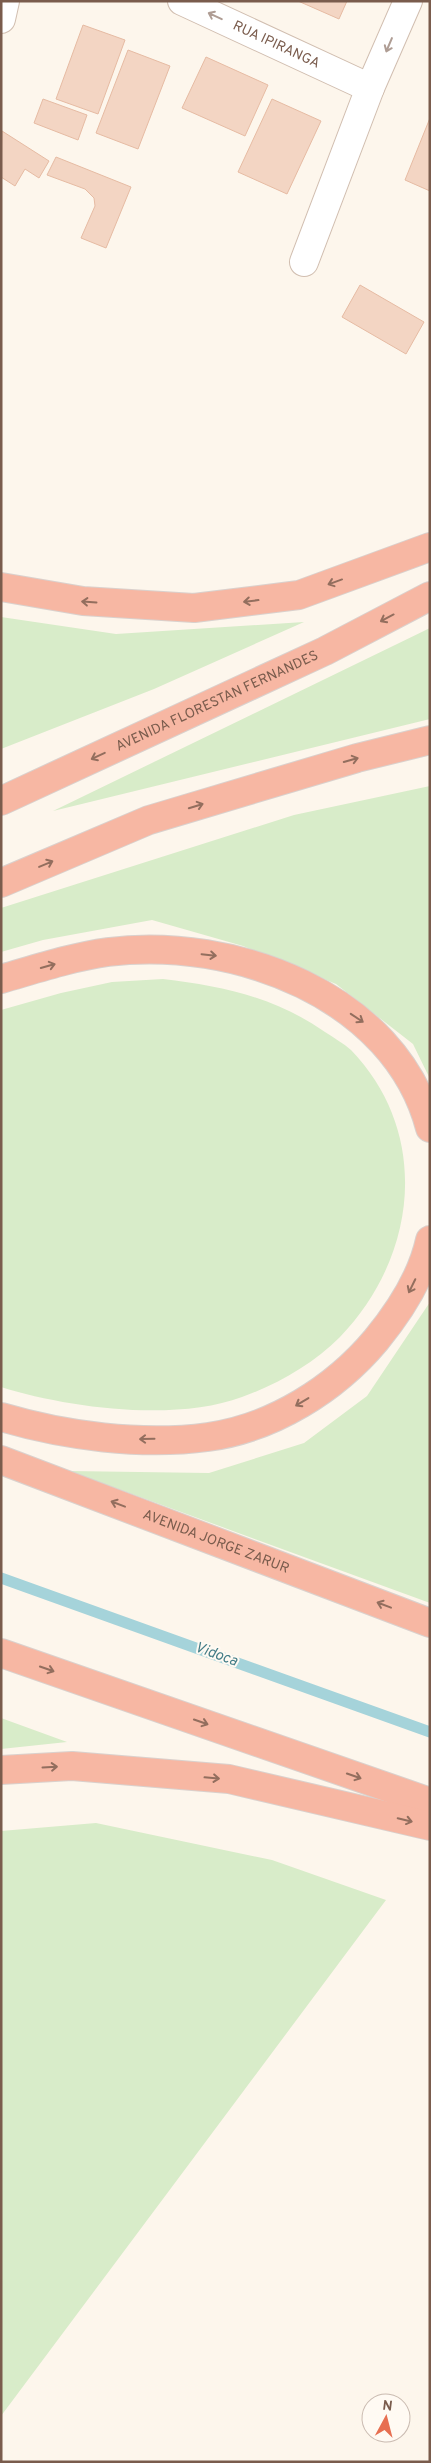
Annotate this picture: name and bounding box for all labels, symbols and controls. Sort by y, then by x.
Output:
one-way arrow [208,11,223,21]
street label: RUA IPIRANGA [230,17,323,72]
one-way arrow [384,37,394,52]
one-way arrow [328,578,343,587]
one-way arrow [243,596,259,606]
one-way arrow [81,597,97,606]
one-way arrow [379,613,394,623]
street label: AVENIDA FLORESTAN FERNANDES [113,647,321,755]
one-way arrow [91,752,106,762]
one-way arrow [343,754,359,764]
one-way arrow [187,801,203,811]
one-way arrow [38,859,53,869]
one-way arrow [200,950,216,960]
one-way arrow [40,960,56,970]
one-way arrow [349,1013,363,1023]
one-way arrow [407,1278,417,1293]
one-way arrow [296,1397,310,1407]
one-way arrow [139,1434,155,1444]
one-way arrow [110,1499,125,1508]
street label: AVENIDA JORGE ZARUR [140,1506,292,1577]
one-way arrow [377,1600,392,1609]
water label: Vidoca [192,1639,240,1672]
one-way arrow [39,1665,55,1674]
one-way arrow [192,1718,208,1727]
one-way arrow [42,1763,58,1772]
one-way arrow [346,1772,361,1781]
one-way arrow [204,1773,220,1783]
one-way arrow [396,1816,412,1825]
north arrow [361,2393,411,2443]
text: N [381,2398,393,2416]

